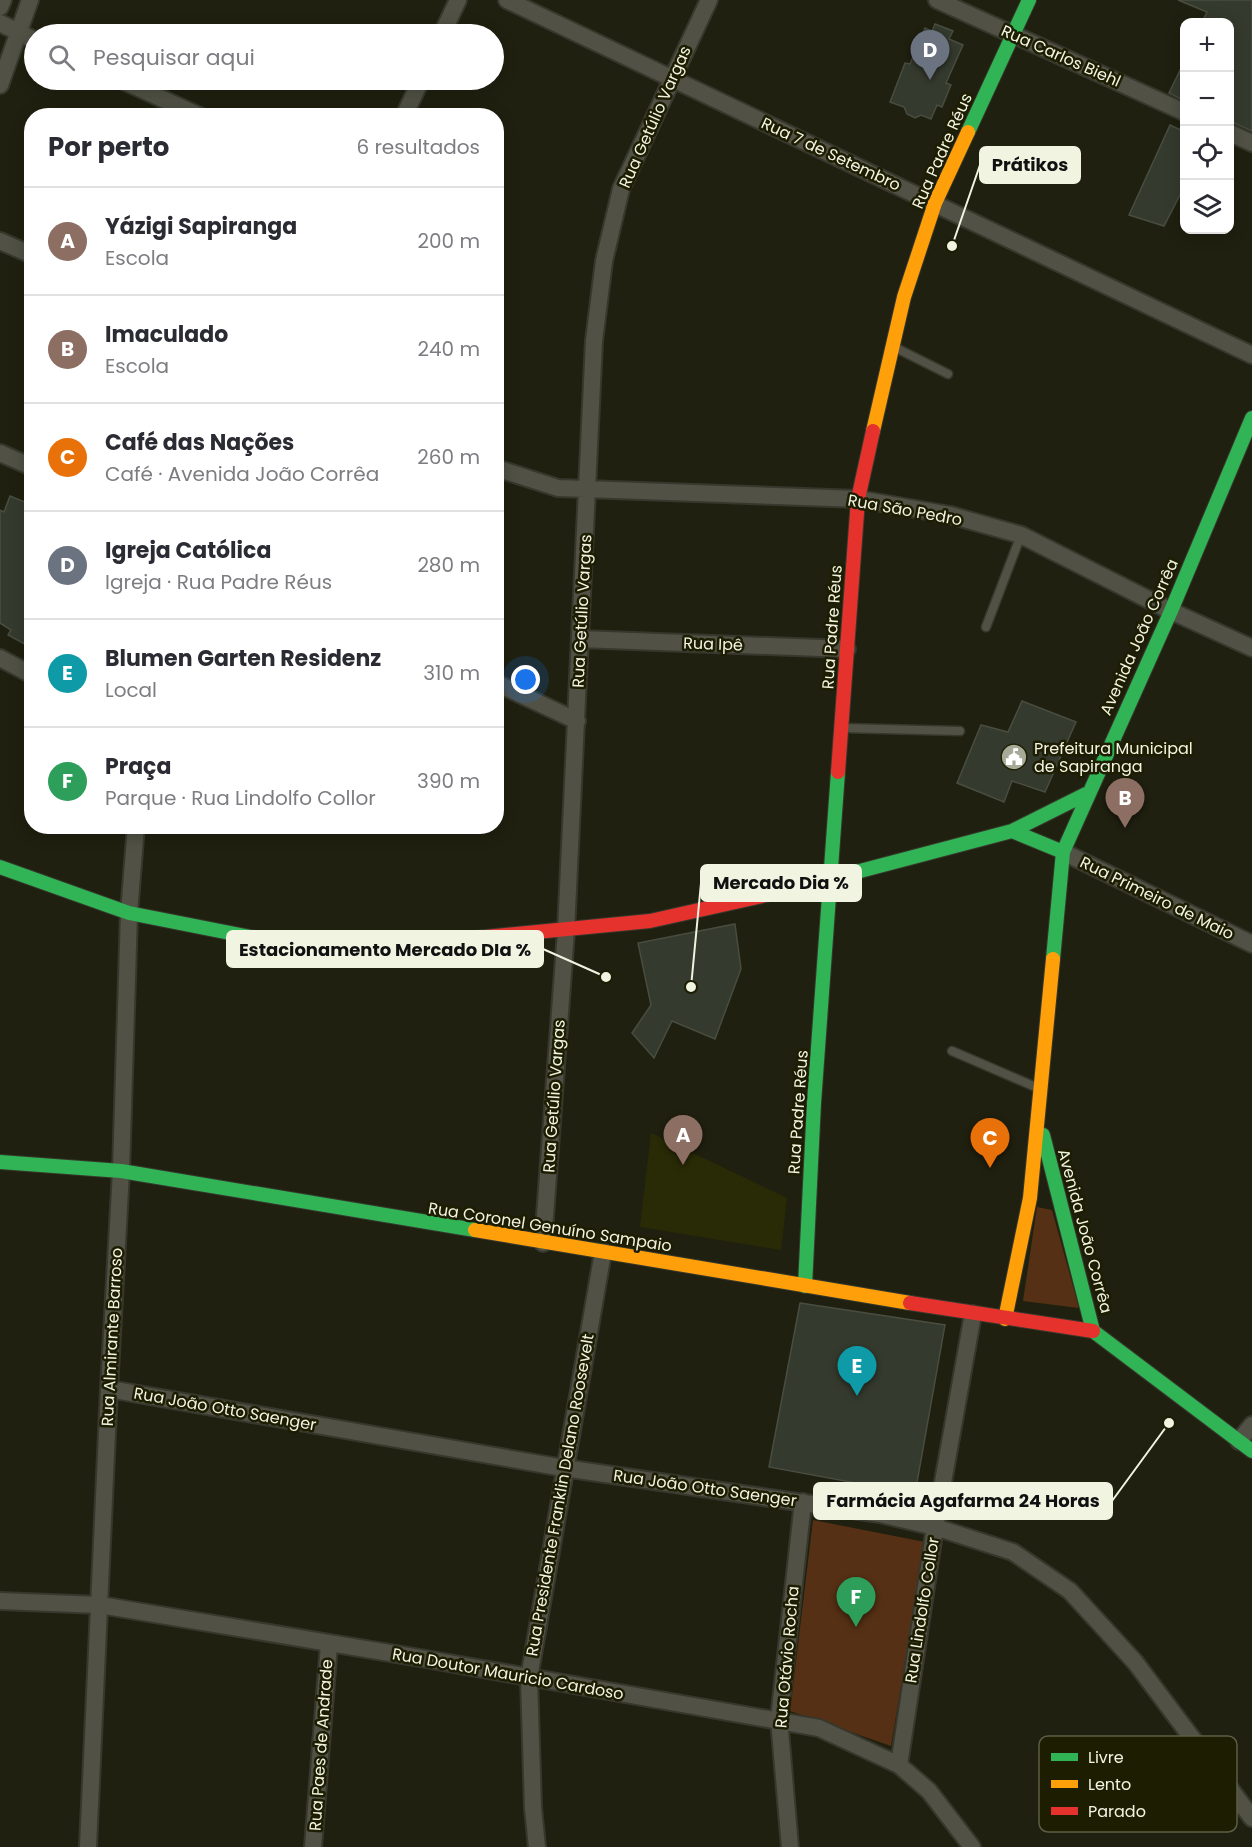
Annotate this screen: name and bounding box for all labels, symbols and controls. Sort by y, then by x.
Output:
map controls [1180,18,1234,234]
button: + [1180,18,1234,72]
street label: Rua Carlos Biehl [997,19,1125,93]
search box [24,24,504,90]
pin: D [910,31,950,80]
icon: search [45,41,78,74]
text: Pesquisar aqui [93,42,255,73]
street label: Rua Getúlio Vargas [613,42,697,192]
button: − [1180,72,1234,126]
street label: Rua Padre Réus [906,90,978,212]
street label: Rua 7 de Setembro [757,112,905,196]
button: locate [1180,126,1234,180]
text: Por perto [48,129,169,165]
text: 6 resultados [356,133,480,161]
callout: Prátikos [980,147,1080,183]
text: Prátikos [992,152,1068,177]
button: layers [1180,180,1234,234]
text: Yázigi Sapiranga [105,211,297,242]
text: A [60,227,75,255]
text: 200 m [417,227,480,255]
text: Escola [105,244,169,272]
text: Imaculado [105,319,228,350]
text: B [61,335,74,363]
text: 240 m [417,335,480,363]
text: Escola [105,352,169,380]
text: Café das Nações [105,427,294,458]
text: C [60,443,75,471]
text: 260 m [417,443,480,471]
text: Café · Avenida João Corrêa [105,460,379,488]
street label: Rua São Pedro [846,489,964,531]
street label: Rua Getúlio Vargas [566,534,598,688]
text: Igreja Católica [105,535,271,566]
text: D [60,551,75,579]
text: 280 m [417,551,480,579]
street label: Avenida João Corrêa [1094,555,1184,719]
street label: Rua Padre Réus [816,564,848,690]
text: Igreja · Rua Padre Réus [105,568,332,596]
street label: Rua Ipê [683,631,743,657]
text: Blumen Garten Residenz [105,643,381,674]
text: E [62,659,73,687]
text: 310 m [423,659,480,687]
your location [511,665,540,694]
text: Local [105,676,157,704]
place label: Prefeitura Municipal de Sapiranga [1034,737,1193,778]
public building icon: Prefeitura Municipal de Sapiranga [999,742,1029,772]
text: Praça [105,751,171,782]
text: F [62,767,73,795]
text: 390 m [417,767,480,795]
pin: B [1106,778,1144,828]
text: Parque · Rua Lindolfo Collor [105,784,376,812]
street label: Rua Primeiro de Maio [1076,851,1238,945]
callout: Mercado Dia % [701,865,861,901]
text: Mercado Dia % [713,870,849,895]
callout: Estacionamento Mercado DIa % [227,931,543,967]
text: Estacionamento Mercado DIa % [239,937,531,962]
street label: Rua Getúlio Vargas [537,1019,571,1173]
street label: Rua Padre Réus [782,1049,814,1175]
pin: A [664,1116,702,1165]
pin: C [970,1118,1010,1168]
street label: Avenida João Corrêa [1052,1146,1118,1316]
street label: Rua Coronel Genuíno Sampaio [427,1196,673,1258]
street label: Rua Almirante Barroso [96,1247,128,1427]
street label: Rua Presidente Franklin Delano Roosevelt [520,1332,600,1658]
pin: E [838,1346,876,1396]
street label: Rua João Otto Saenger [132,1382,318,1436]
street label: Rua João Otto Saenger [612,1464,798,1512]
callout: Farmácia Agafarma 24 Horas [814,1483,1112,1519]
text: Farmácia Agafarma 24 Horas [826,1488,1100,1513]
street label: Rua Lindolfo Collor [899,1535,945,1685]
pin: F [836,1578,876,1627]
street label: Rua Otávio Rocha [769,1585,805,1729]
street label: Rua Doutor Mauricio Cardoso [390,1642,626,1706]
street label: Rua Paes de Andrade [304,1658,338,1832]
legend [1039,1736,1237,1832]
text: Livre [1088,1746,1124,1769]
text: Lento [1088,1773,1131,1796]
text: Parado [1088,1800,1146,1823]

